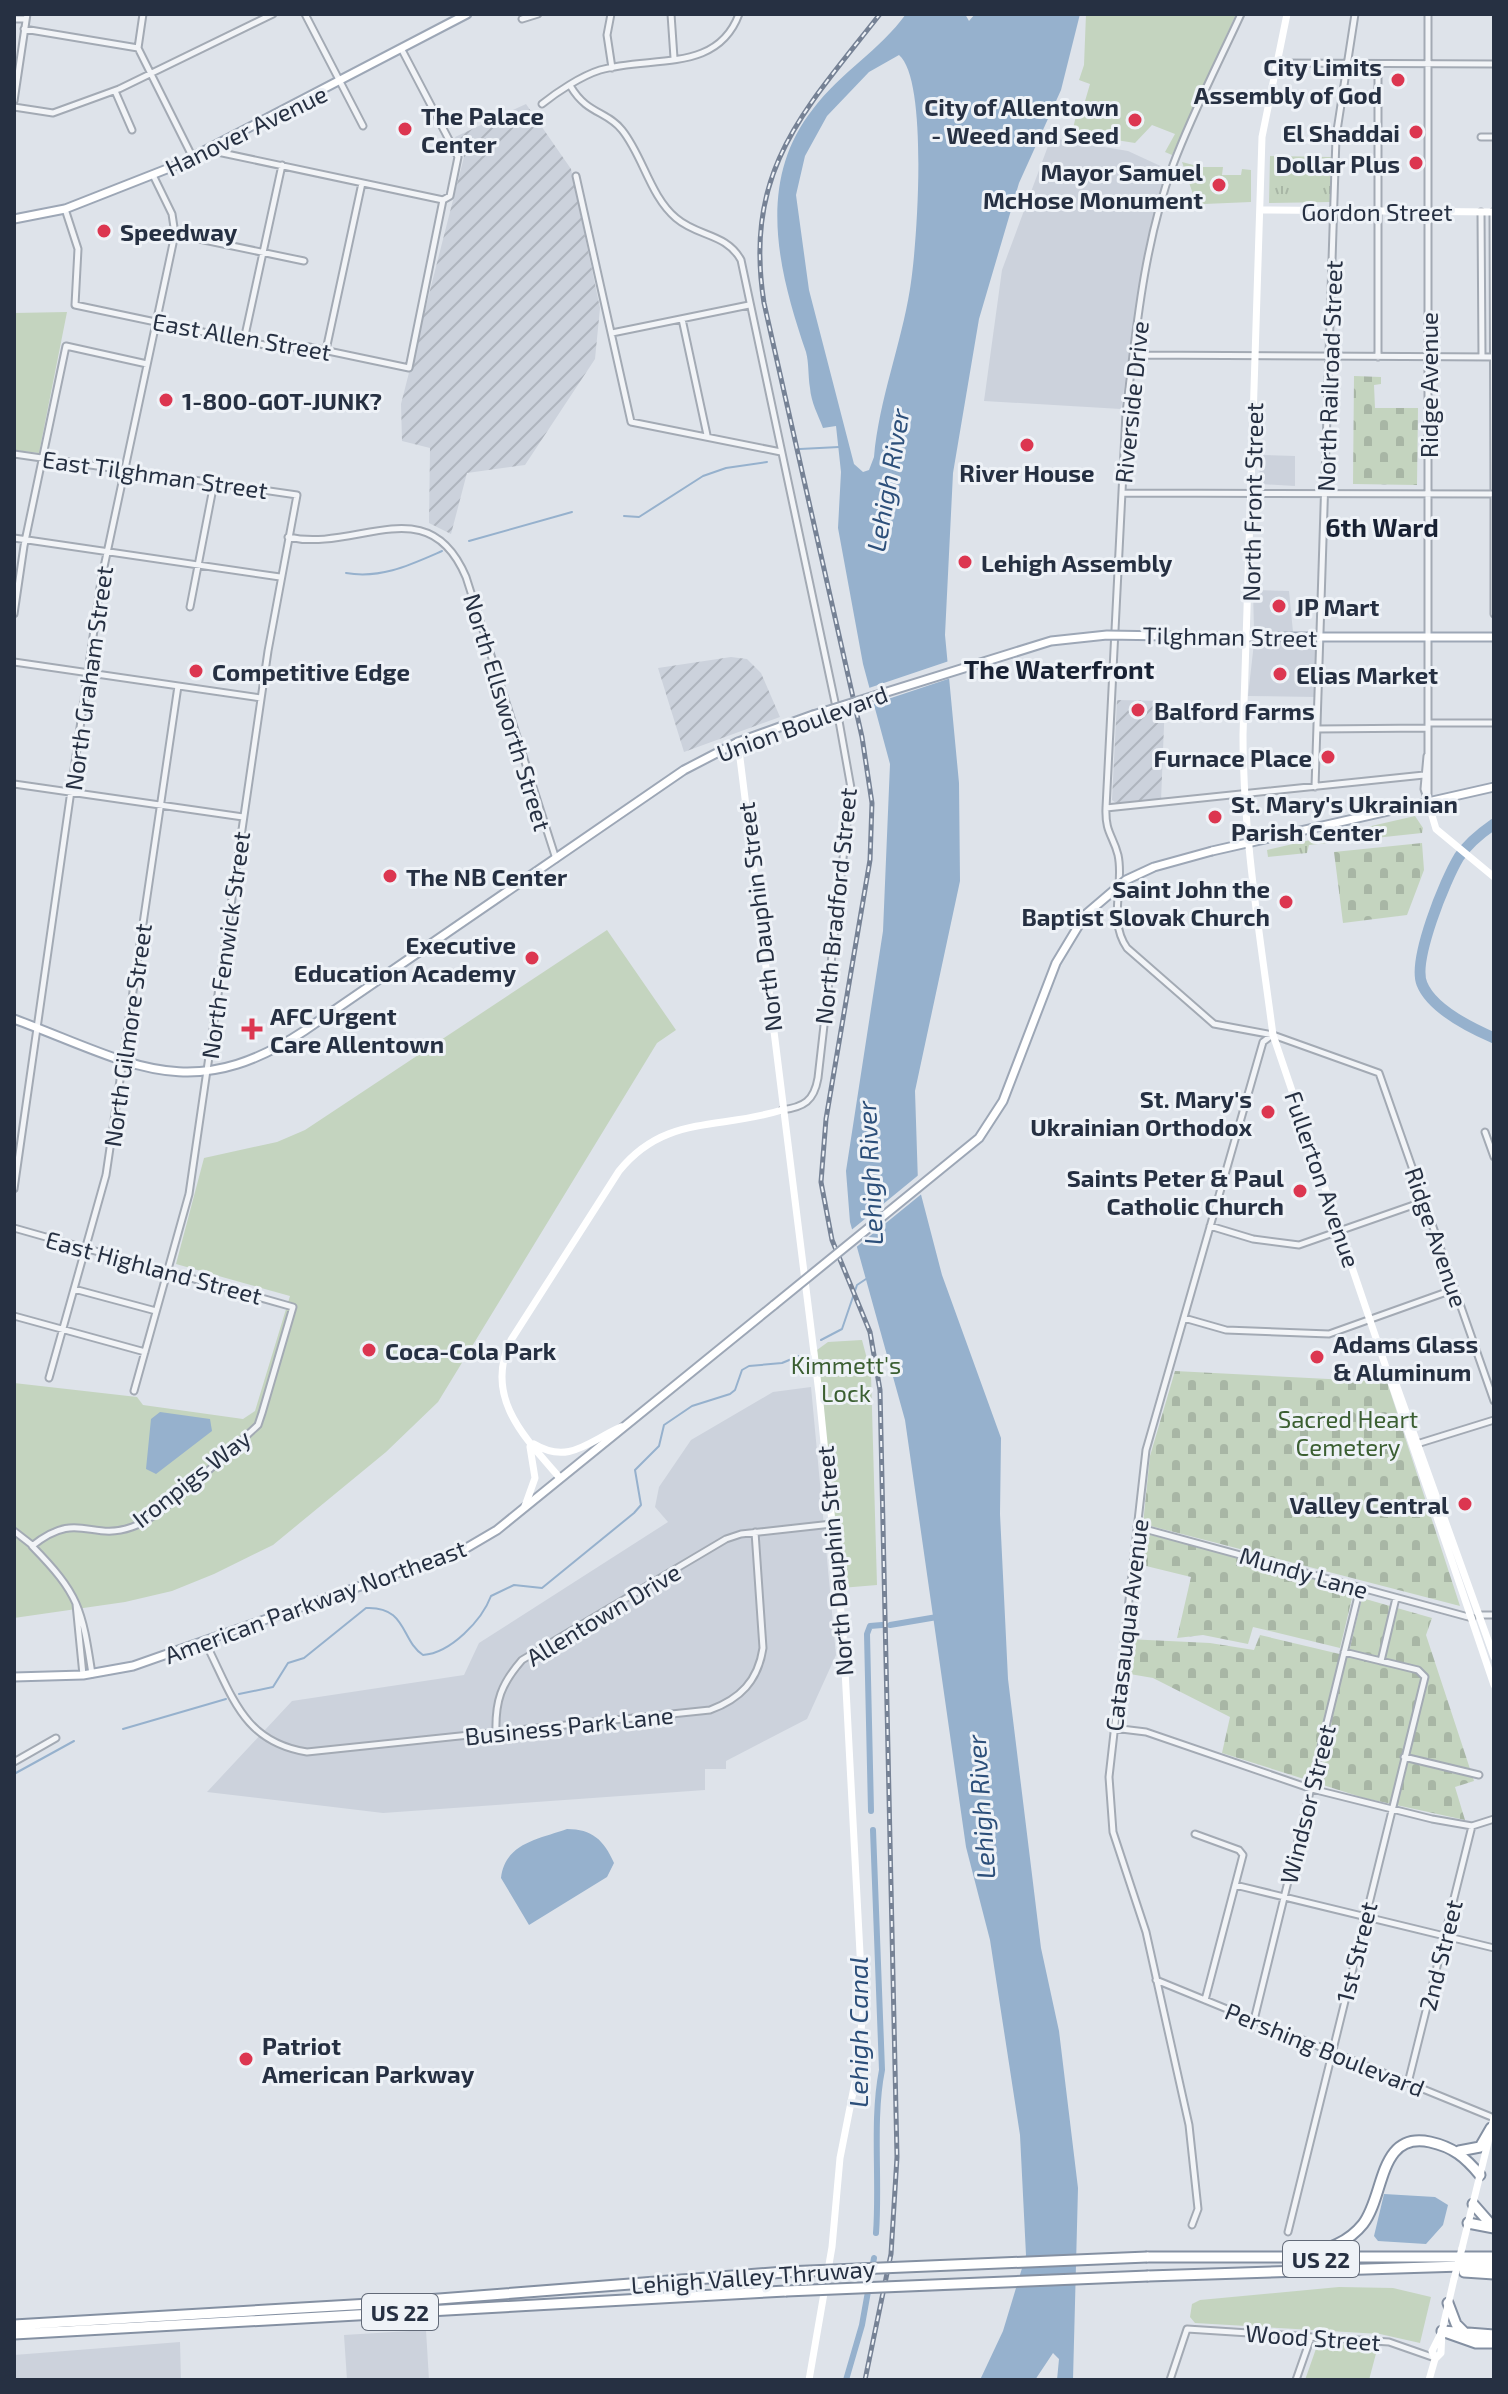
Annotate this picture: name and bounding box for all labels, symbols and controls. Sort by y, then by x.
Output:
place label: City Limits Assembly of God [1194,52,1382,109]
marker: City Limits Assembly of God [1389,71,1407,89]
street label: Hanover Avenue [160,78,332,182]
place label: City of Allentown - Weed and Seed [924,92,1119,149]
place label: The Palace Center [421,101,544,158]
marker: City of Allentown - Weed and Seed [1126,111,1144,129]
place label: El Shaddai [1282,118,1400,147]
marker: The Palace Center [396,120,414,138]
marker: El Shaddai [1407,123,1425,141]
place label: Dollar Plus [1275,149,1400,178]
marker: Dollar Plus [1407,154,1425,172]
place label: Mayor Samuel McHose Monument [983,157,1203,214]
marker: Mayor Samuel McHose Monument [1210,176,1228,194]
street label: Gordon Street [1301,197,1453,226]
place label: Speedway [120,217,238,246]
marker: Speedway [95,222,113,240]
street label: North Railroad Street [1310,260,1348,492]
street label: East Allen Street [150,306,334,366]
street label: Ridge Avenue [1414,312,1443,458]
street label: Riverside Drive [1108,319,1154,485]
place label: 1-800-GOT-JUNK? [182,386,382,415]
marker: 1-800-GOT-JUNK? [157,391,175,409]
street label: North Front Street [1236,402,1268,602]
water label: Lehigh River [859,405,915,554]
marker: River House [1018,436,1036,454]
street label: East Tilghman Street [40,444,270,504]
place label: River House [959,458,1095,487]
district label: 6th Ward [1325,511,1439,542]
place label: Lehigh Assembly [981,548,1173,577]
marker: Lehigh Assembly [956,553,974,571]
street label: North Graham Street [58,564,118,792]
street label: North Ellsworth Street [458,590,558,834]
place label: JP Mart [1295,592,1379,621]
marker: JP Mart [1270,597,1288,615]
street label: Tilghman Street [1142,620,1318,652]
district label: The Waterfront [964,653,1155,684]
place label: Competitive Edge [212,657,410,686]
place label: Elias Market [1296,660,1438,689]
marker: Competitive Edge [187,662,205,680]
marker: Elias Market [1271,665,1289,683]
street label: Union Boulevard [713,679,891,767]
place label: Balford Farms [1154,696,1315,725]
marker: Balford Farms [1129,701,1147,719]
place label: Furnace Place [1154,743,1312,772]
marker: Furnace Place [1319,748,1337,766]
street label: North Bradford Street [808,786,862,1026]
place label: St. Mary's Ukrainian Parish Center [1231,789,1458,846]
street label: North Dauphin Street [731,800,787,1034]
marker: St. Mary's Ukrainian Parish Center [1206,808,1224,826]
street label: North Fenwick Street [195,829,255,1061]
place label: The NB Center [406,862,568,891]
marker: The NB Center [381,867,399,885]
place label: Saint John the Baptist Slovak Church [1021,874,1270,931]
marker: Saint John the Baptist Slovak Church [1277,893,1295,911]
street label: North Gilmore Street [97,921,157,1149]
place label: Executive Education Academy [294,930,516,987]
marker: Executive Education Academy [523,949,541,967]
place label: AFC Urgent Care Allentown [270,1001,444,1058]
marker: AFC Urgent Care Allentown [241,1018,263,1040]
place label: St. Mary's Ukrainian Orthodox [1030,1084,1252,1141]
street label: Fullerton Avenue [1279,1087,1367,1271]
water label: Lehigh River [850,1099,888,1246]
marker: St. Mary's Ukrainian Orthodox [1259,1103,1277,1121]
place label: Saints Peter & Paul Catholic Church [1067,1163,1284,1220]
street label: Ridge Avenue [1400,1163,1474,1311]
marker: Saints Peter & Paul Catholic Church [1291,1182,1309,1200]
street label: East Highland Street [43,1224,265,1310]
place label: Adams Glass & Aluminum [1333,1329,1478,1386]
place label: Coca-Cola Park [385,1336,557,1365]
marker: Coca-Cola Park [360,1341,378,1359]
marker: Adams Glass & Aluminum [1308,1348,1326,1366]
park label: Kimmett's Lock [791,1350,901,1407]
park label: Sacred Heart Cemetery [1278,1404,1418,1461]
street label: Ironpigs Way [126,1423,256,1533]
street label: North Dauphin Street [809,1445,859,1677]
place label: Valley Central [1290,1490,1449,1519]
marker: Valley Central [1456,1495,1474,1513]
street label: Catasauqua Avenue [1099,1517,1153,1733]
street label: American Parkway Northeast [160,1533,470,1669]
street label: Mundy Lane [1236,1540,1372,1604]
street label: Allentown Drive [521,1557,685,1671]
street label: Business Park Lane [463,1700,675,1750]
street label: Windsor Street [1273,1721,1341,1887]
water label: Lehigh River [959,1733,1001,1880]
street label: 2nd Street [1412,1897,1468,2013]
street label: 1st Street [1329,1899,1383,2005]
water label: Lehigh Canal [842,1956,873,2108]
street label: Pershing Boulevard [1221,1996,1429,2102]
place label: Patriot American Parkway [262,2031,475,2088]
marker: Patriot American Parkway [237,2050,255,2068]
road number: US 22 [1283,2241,1359,2277]
street label: Lehigh Valley Thruway [630,2253,877,2299]
road number: US 22 [362,2294,438,2330]
street label: Wood Street [1244,2318,1382,2356]

